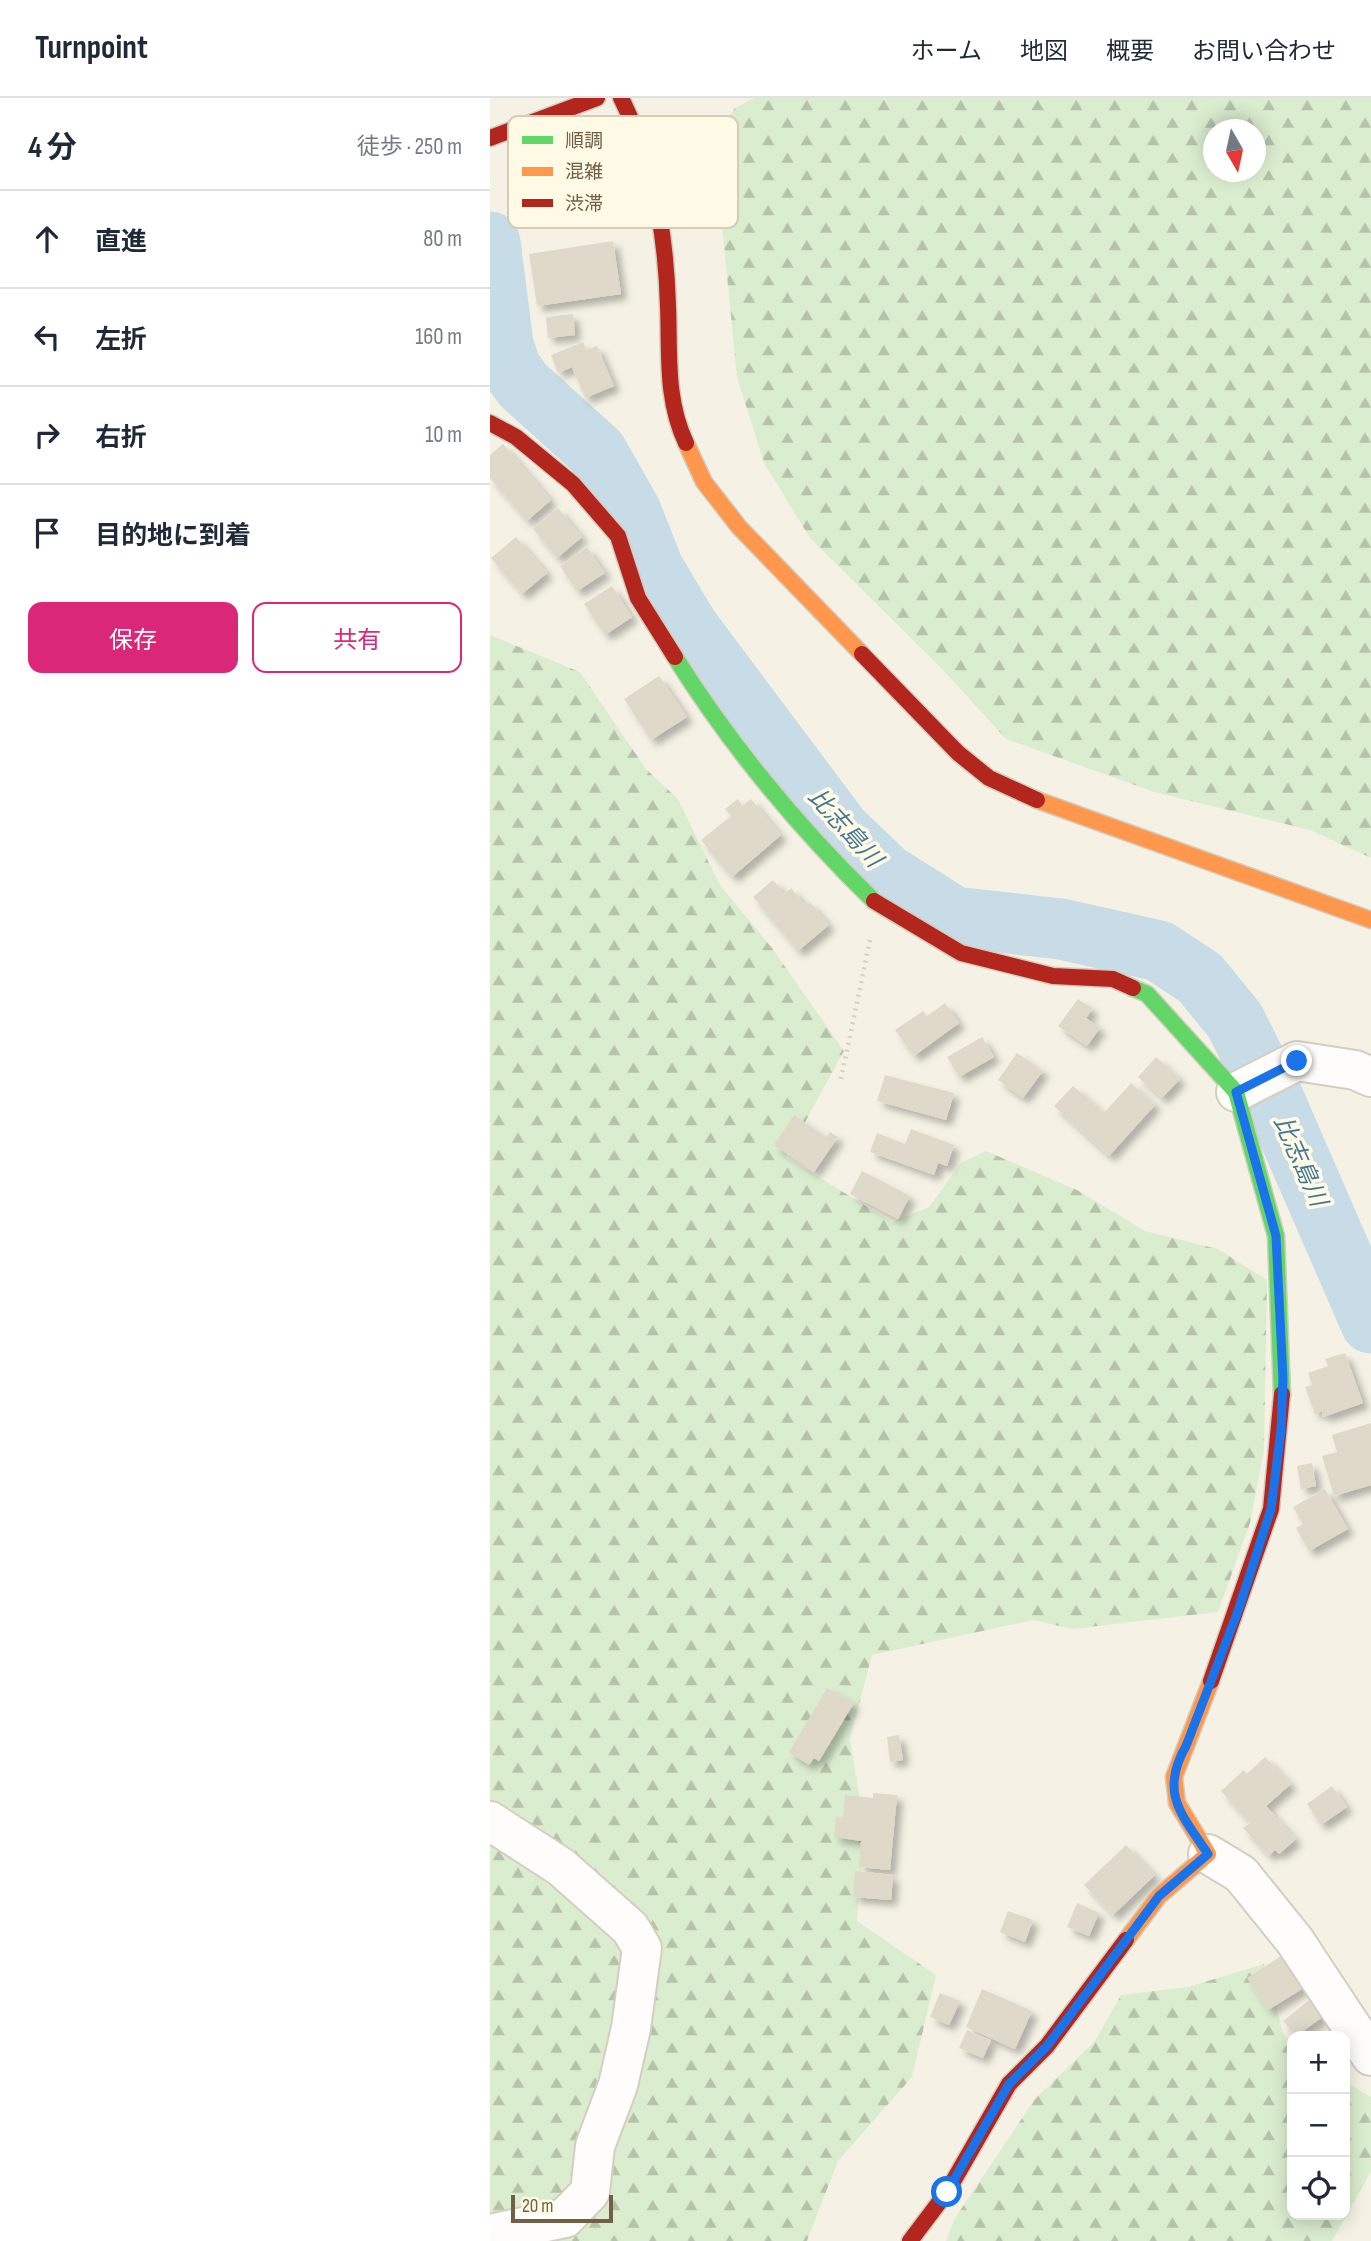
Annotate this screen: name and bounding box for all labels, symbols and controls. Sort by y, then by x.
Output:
text: Turnpoint [35,28,148,68]
text: ホーム [911,37,982,66]
text: 地図 [1020,37,1068,66]
text: 概要 [1106,37,1154,66]
text: お問い合わせ [1192,37,1336,66]
legend [508,116,738,228]
north arrow [1203,119,1266,182]
text: 4 分 [28,130,77,166]
text: 順調 [565,130,603,153]
text: 徒歩 · 250 m [357,133,462,161]
text: 混雑 [565,161,603,184]
text: 渋滞 [565,193,603,216]
icon: ahead [28,220,66,258]
text: 80 m [423,225,462,253]
text: 直進 [95,227,147,258]
icon: left [28,318,66,356]
text: 160 m [415,323,462,351]
text: 左折 [95,325,147,356]
icon: right [28,416,66,454]
text: 10 m [425,421,462,449]
text: 右折 [95,423,147,454]
icon: arrive [28,514,66,552]
text: 目的地に到着 [95,521,251,552]
button: 保存 [28,602,238,673]
button: 共有 [252,602,462,673]
water label: 比志島川 [802,783,890,876]
route end [1281,1045,1312,1076]
water label: 比志島川 [1267,1111,1334,1213]
map controls [1287,2031,1350,2220]
button: + [1287,2031,1350,2094]
button: − [1287,2094,1350,2157]
button: locate [1287,2157,1350,2220]
route start [931,2176,962,2207]
scale bar [511,2192,612,2224]
text: 20 m [522,2195,554,2218]

